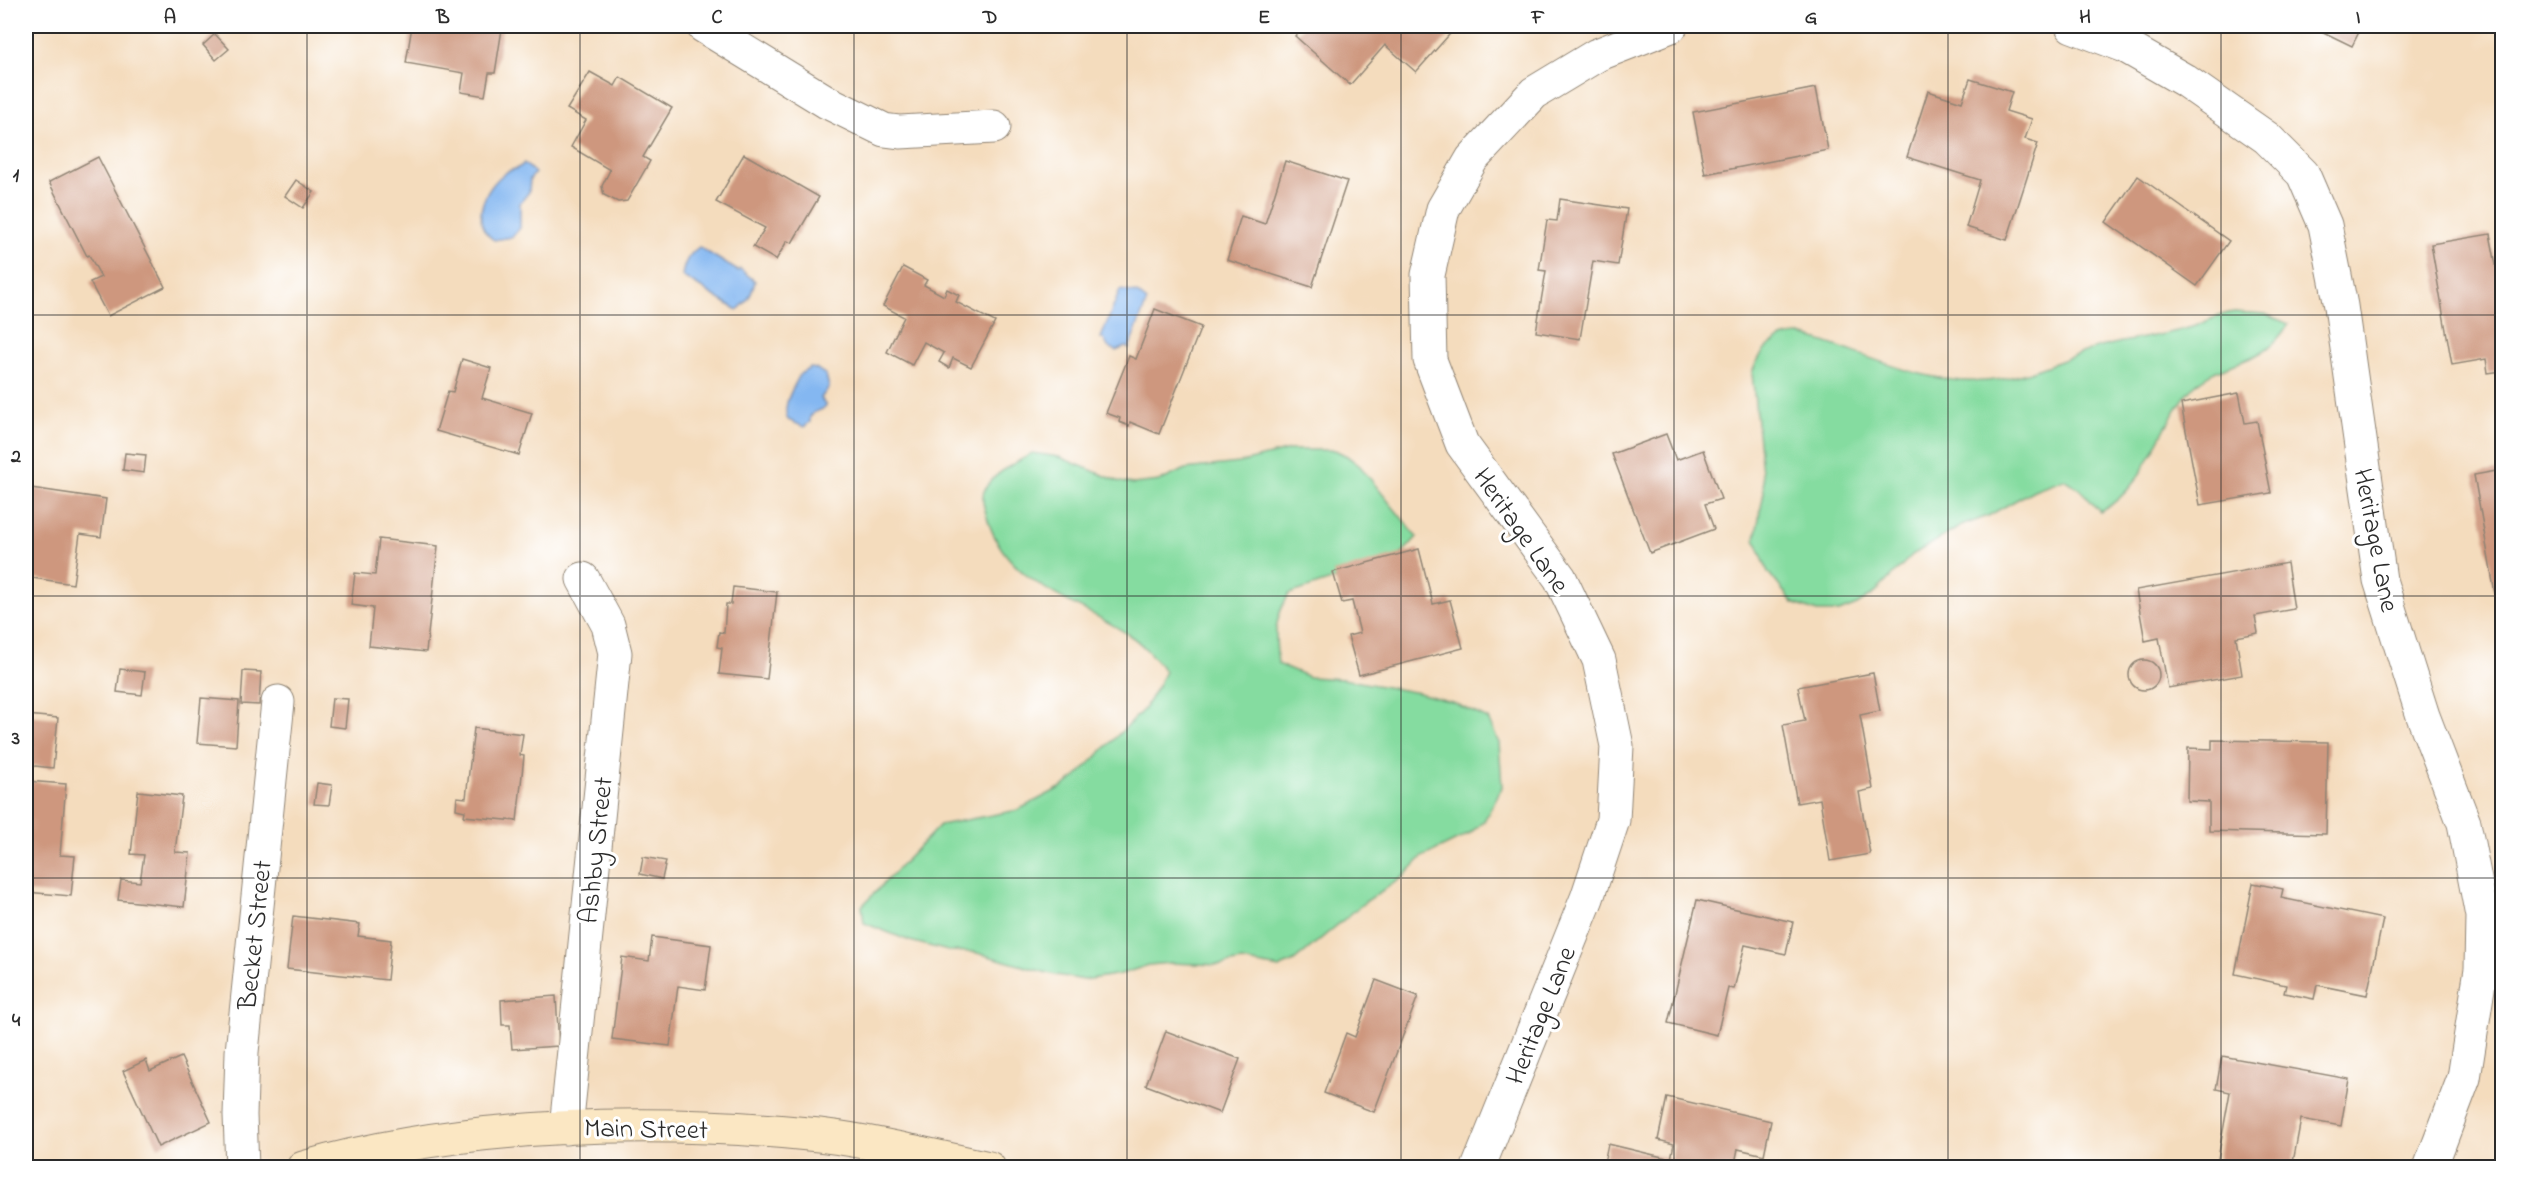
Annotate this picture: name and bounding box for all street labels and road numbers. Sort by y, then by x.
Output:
street label: Heritage Lane [1462,461,1578,603]
street label: Heritage Lane [2342,465,2408,617]
street label: Ashby Street [570,775,625,926]
street label: Becket Street [229,859,284,1013]
street label: Heritage Lane [1497,940,1588,1091]
street label: Main Street [584,1110,708,1151]

